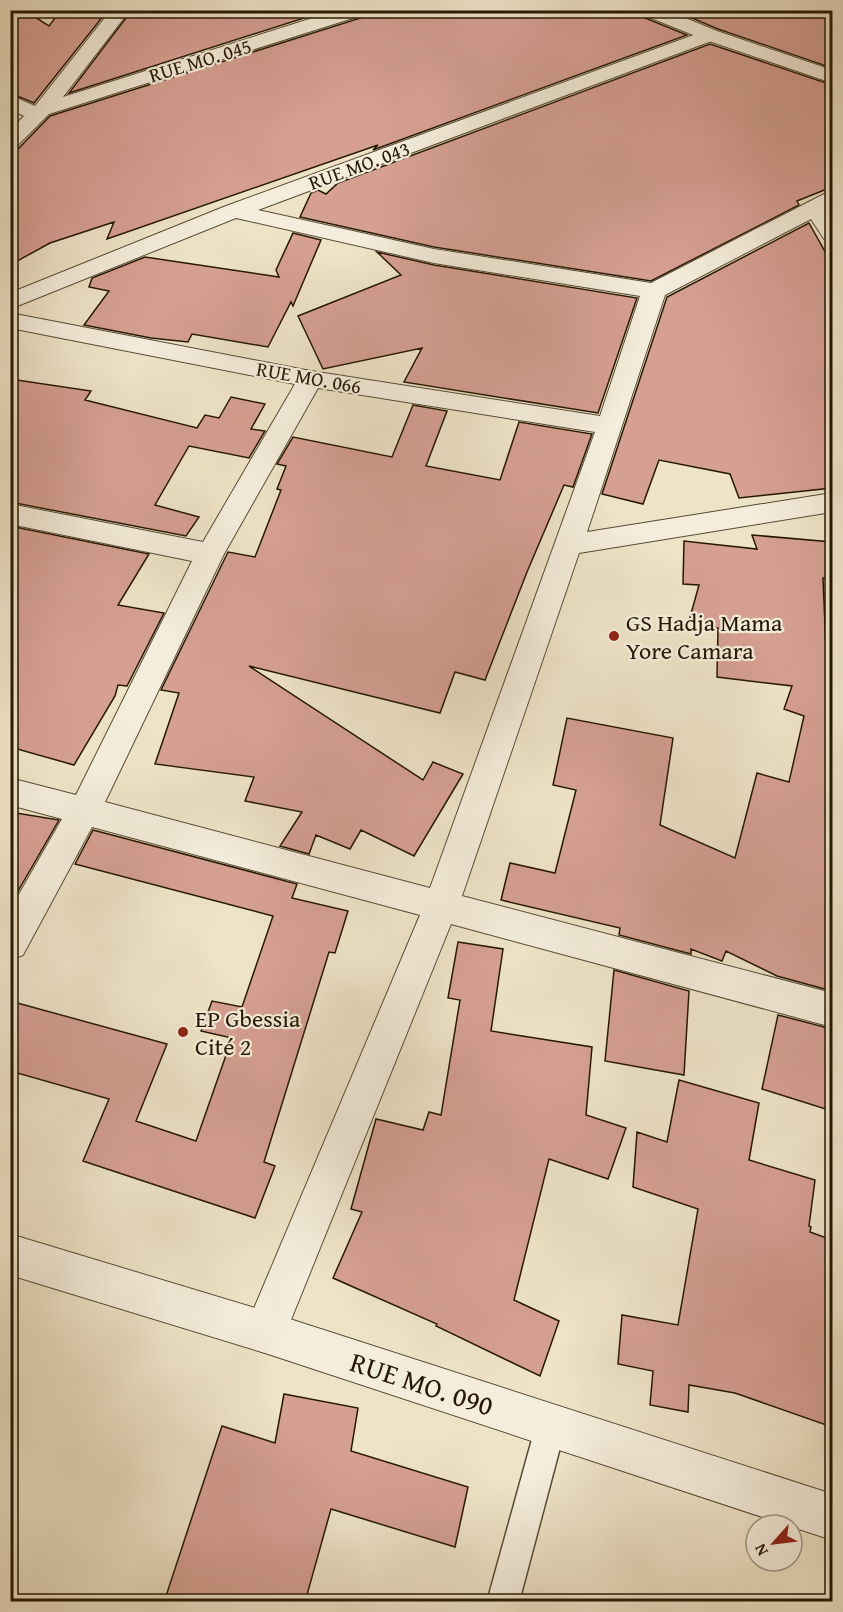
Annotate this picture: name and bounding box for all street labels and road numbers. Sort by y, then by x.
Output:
street label: RUE MO. 045 [145,31,255,89]
street label: RUE MO. 043 [304,133,414,197]
street label: RUE MO. 066 [254,354,364,400]
street label: RUE MO. 090 [345,1341,499,1425]

